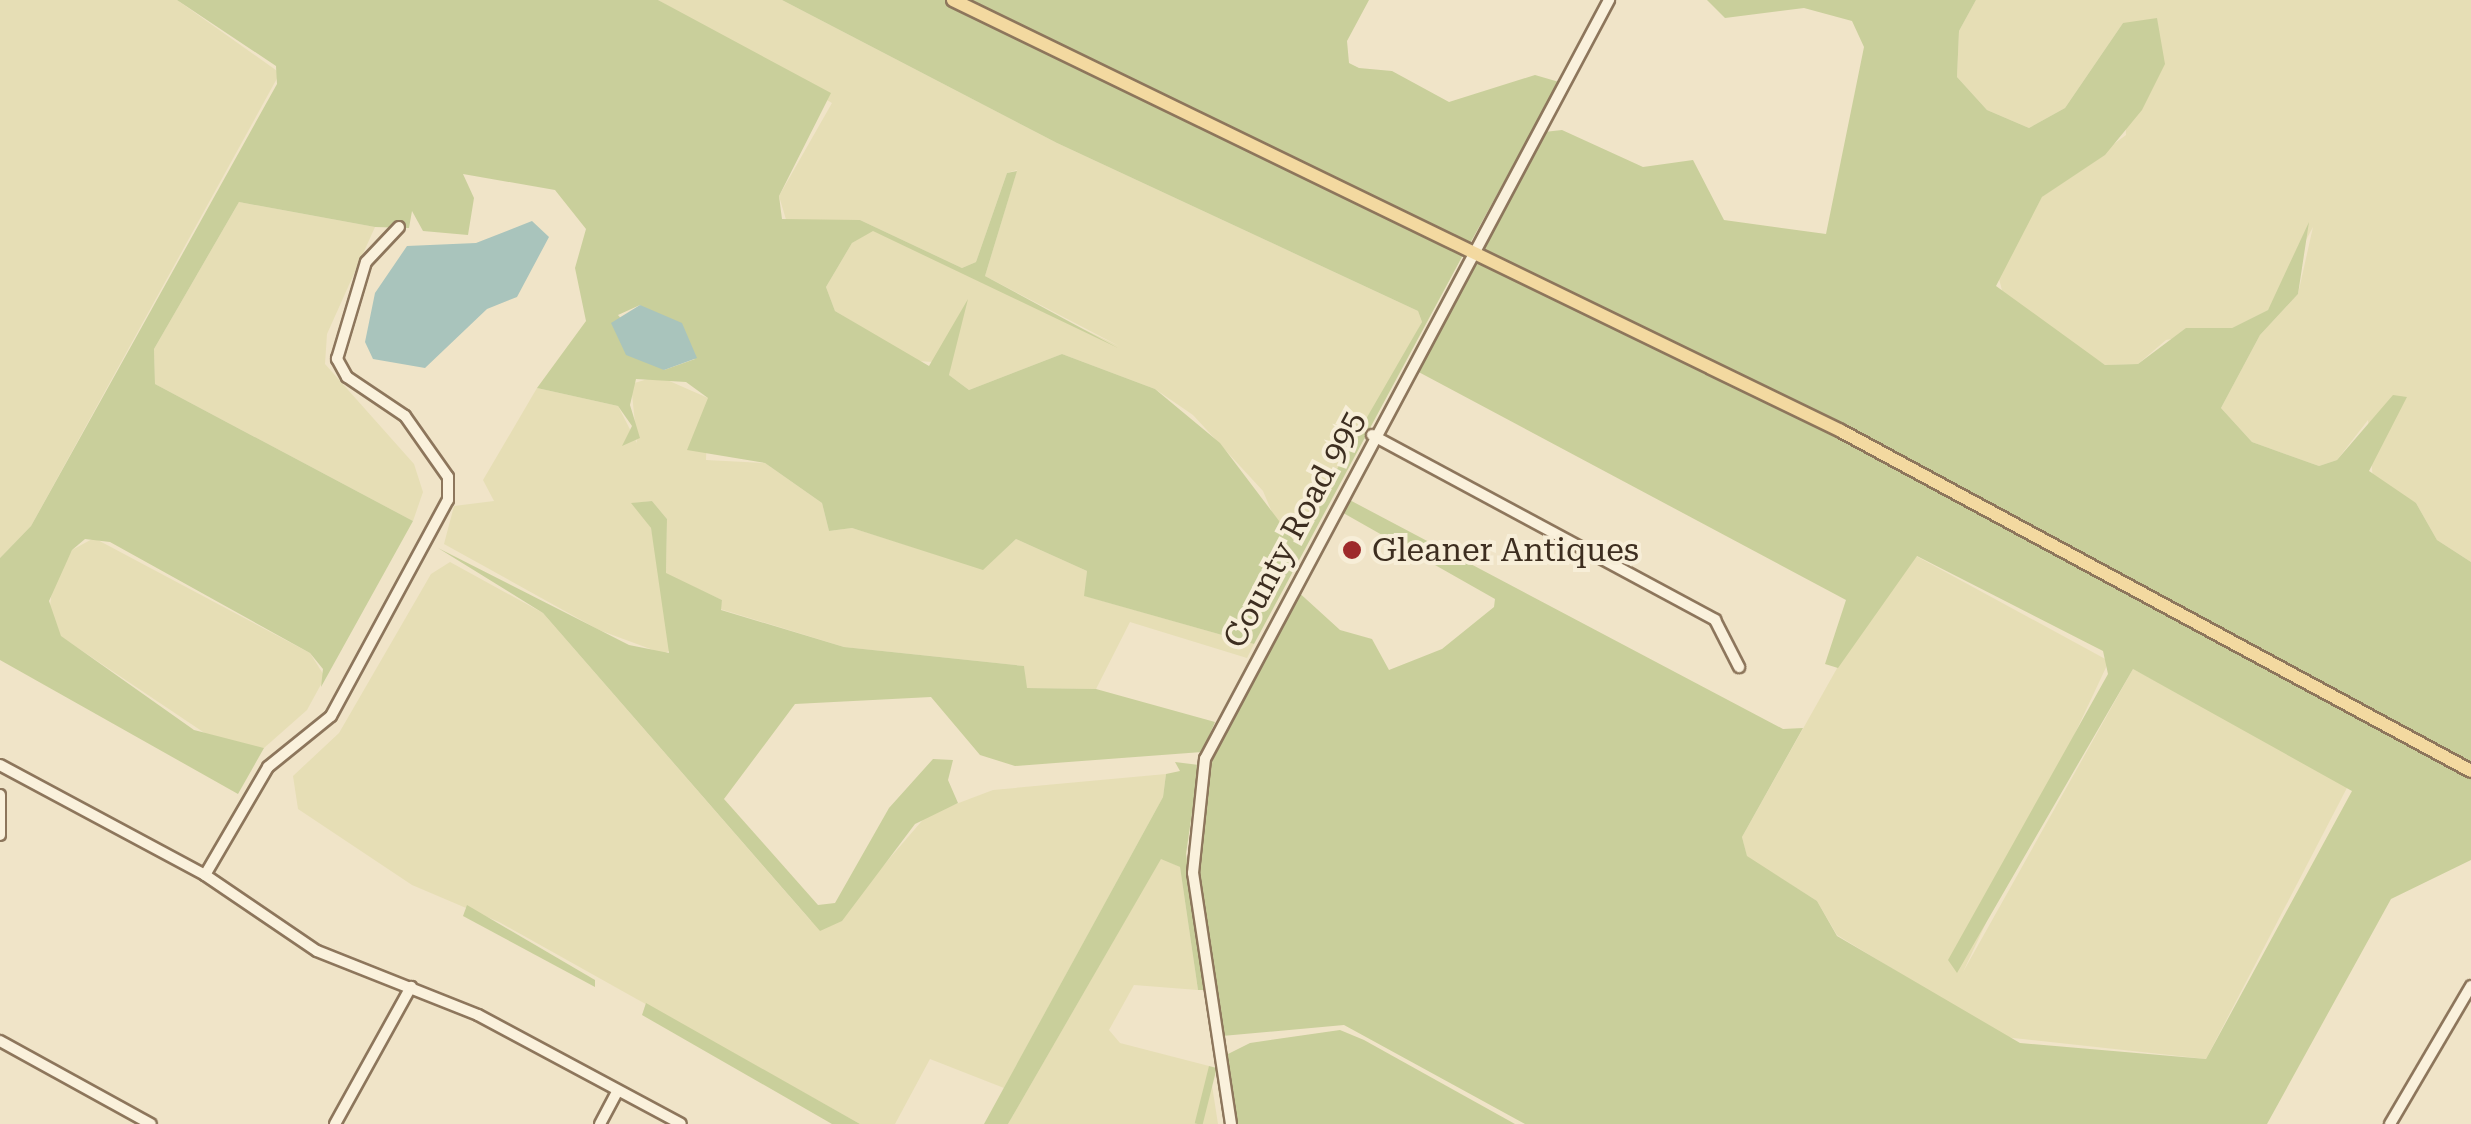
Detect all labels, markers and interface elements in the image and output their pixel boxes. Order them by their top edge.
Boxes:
street label: County Road 995 [1215,404,1373,654]
place label: Gleaner Antiques [1372,531,1639,569]
marker: Gleaner Antiques [1341,539,1363,561]

